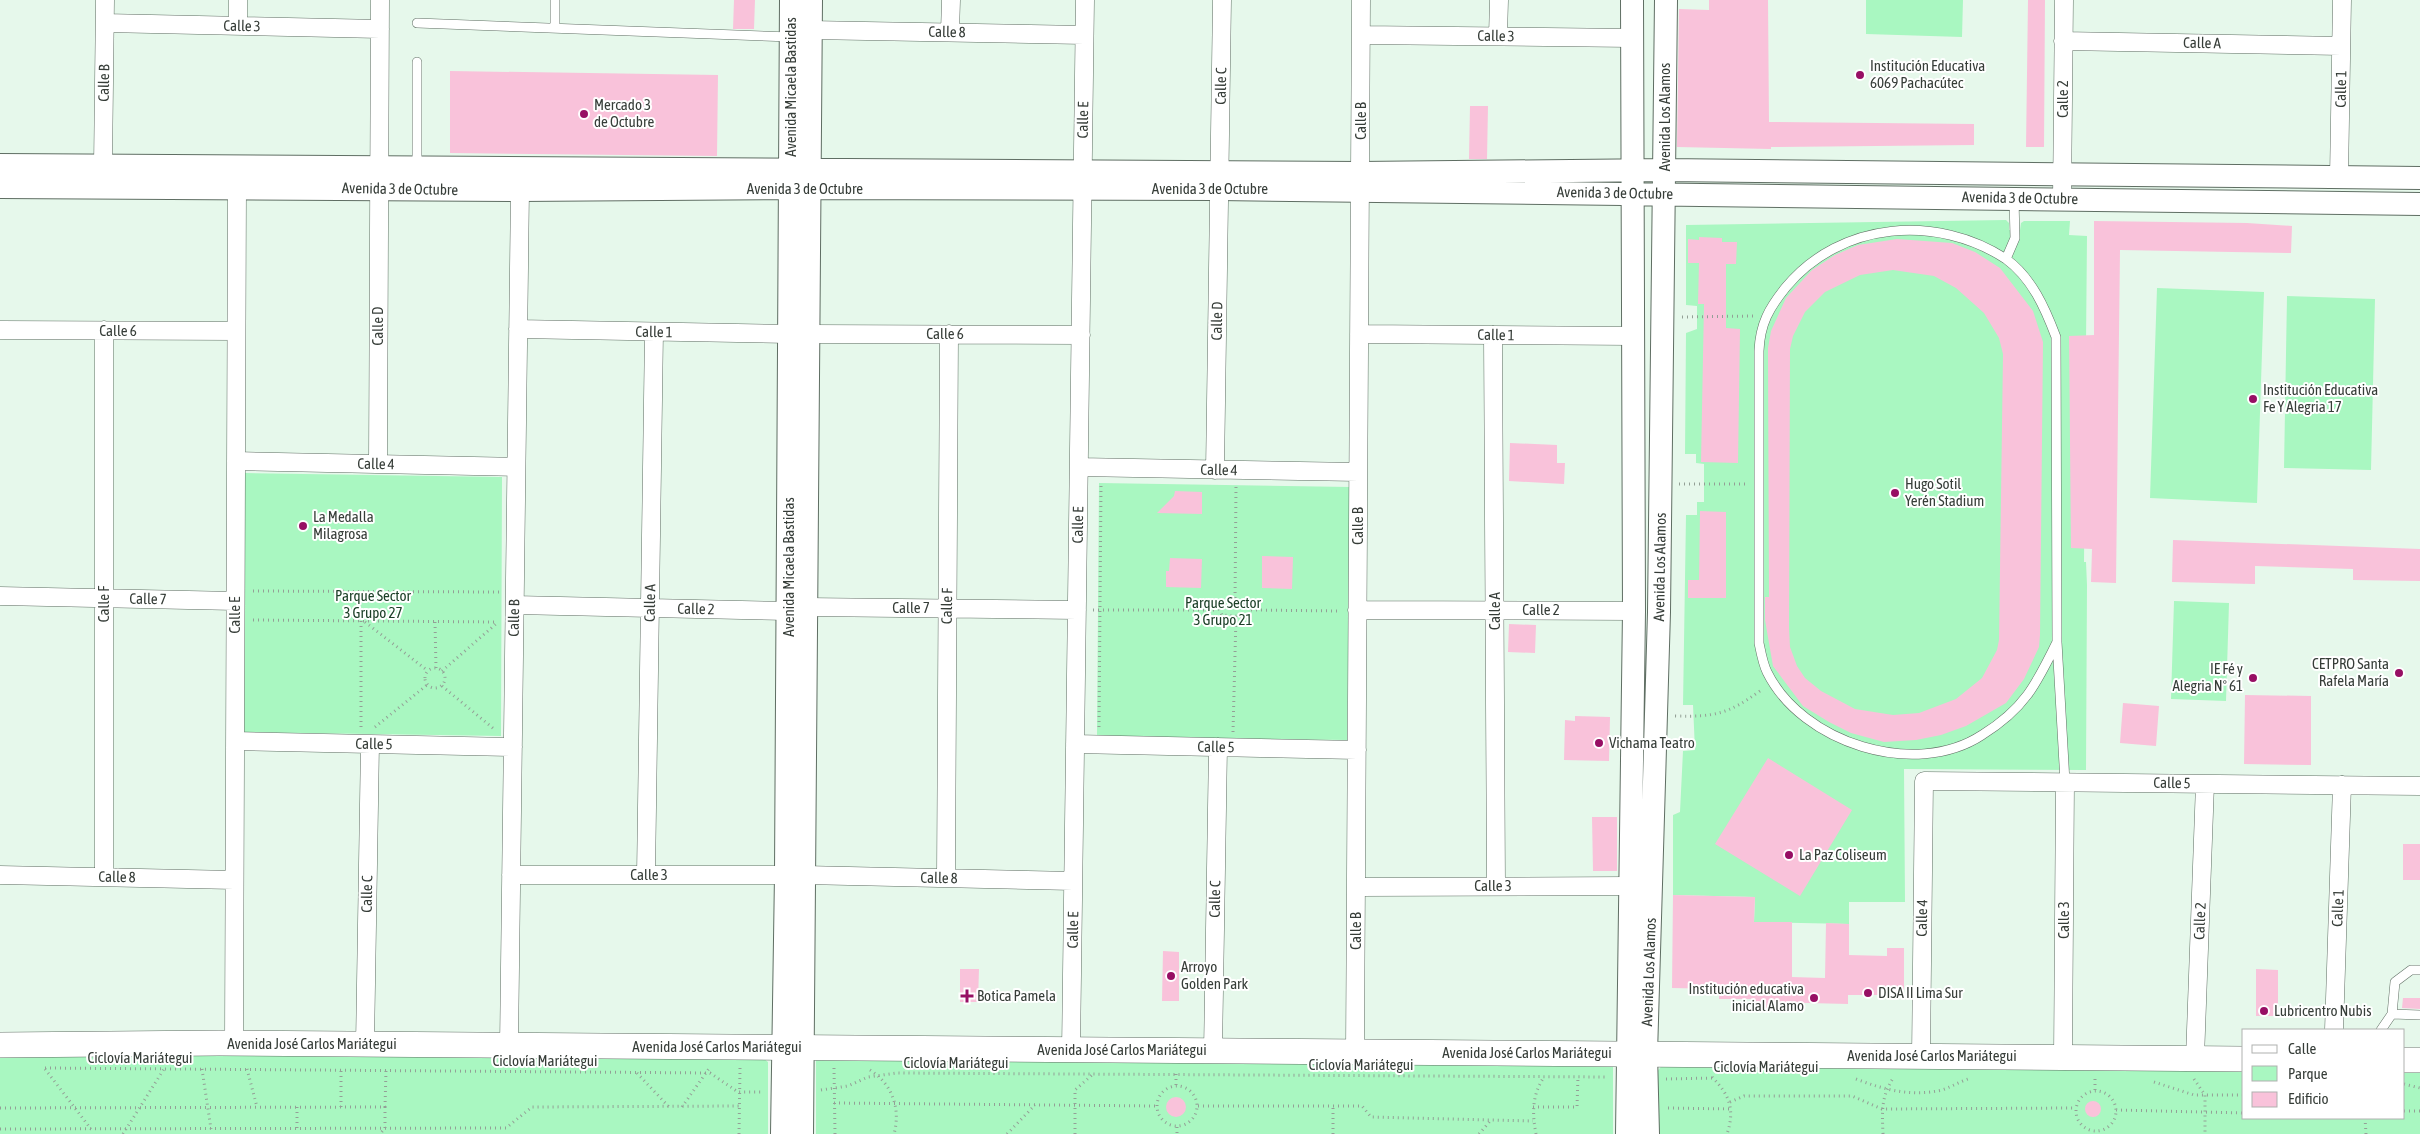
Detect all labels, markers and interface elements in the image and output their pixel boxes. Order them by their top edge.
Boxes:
street label: Calle 3 [223,17,261,34]
street label: Avenida Micaela Bastidas [782,17,799,157]
street label: Calle 8 [928,23,966,40]
street label: Calle 3 [1477,27,1515,44]
street label: Calle A [2183,34,2222,51]
place label: Institución Educativa 6069 Pachacútec [1870,57,1985,91]
street label: Avenida Los Alamos [1656,63,1673,171]
street label: Calle B [95,64,112,102]
street label: Calle C [1212,67,1229,105]
marker: Institución Educativa 6069 Pachacútec [1854,69,1866,81]
street label: Calle 1 [2332,70,2349,108]
street label: Calle 2 [2054,80,2071,118]
place label: Mercado 3 de Octubre [594,96,654,130]
street label: Calle E [1074,101,1091,139]
street label: Calle B [1352,102,1369,140]
marker: Mercado 3 de Octubre [578,108,590,120]
street label: Avenida 3 de Octubre [342,179,459,198]
street label: Avenida 3 de Octubre [747,180,863,197]
street label: Avenida 3 de Octubre [1152,180,1268,197]
street label: Avenida 3 de Octubre [1557,183,1674,202]
street label: Avenida 3 de Octubre [1962,188,2079,207]
street label: Calle D [1208,301,1225,341]
street label: Calle D [369,307,386,345]
street label: Calle 6 [99,322,137,339]
street label: Calle 1 [635,323,673,340]
street label: Calle 6 [926,325,964,342]
street label: Calle 1 [1477,326,1515,343]
place label: Institución Educativa Fe Y Alegria 17 [2263,381,2378,415]
marker: Institución Educativa Fe Y Alegria 17 [2247,393,2259,405]
street label: Calle 4 [357,455,395,472]
street label: Calle 4 [1200,461,1238,478]
place label: Hugo Sotil Yerén Stadium [1905,475,1984,509]
marker: Hugo Sotil Yerén Stadium [1889,487,1901,499]
street label: Avenida Micaela Bastidas [780,497,797,637]
street label: Calle E [1069,506,1086,544]
street label: Calle B [1349,507,1366,545]
place label: La Medalla Milagrosa [313,508,374,542]
street label: Avenida Los Alamos [1650,512,1669,621]
marker: La Medalla Milagrosa [297,520,309,532]
street label: Calle A [641,583,658,622]
street label: Calle F [95,586,112,622]
park label: Parque Sector 3 Grupo 27 [335,587,412,621]
street label: Calle F [938,588,955,624]
street label: Calle 7 [129,590,167,607]
street label: Calle A [1486,591,1503,630]
park label: Parque Sector 3 Grupo 21 [1185,594,1262,628]
street label: Calle E [226,596,243,633]
street label: Calle B [505,599,522,637]
street label: Calle 7 [892,599,930,616]
street label: Calle 2 [677,600,715,617]
street label: Calle 2 [1522,601,1560,618]
place label: CETPRO Santa Rafela María [2312,655,2389,689]
place label: IE Fé y Alegria N° 61 [2173,660,2243,694]
marker: CETPRO Santa Rafela María [2393,667,2405,679]
marker: IE Fé y Alegria N° 61 [2247,672,2259,684]
place label: Vichama Teatro [1609,734,1695,751]
street label: Calle 5 [355,735,393,752]
marker: Vichama Teatro [1593,737,1605,749]
street label: Calle 5 [1197,738,1235,755]
street label: Calle 5 [2153,774,2191,791]
place label: La Paz Coliseum [1799,846,1887,863]
marker: La Paz Coliseum [1783,849,1795,861]
street label: Calle 3 [630,866,668,883]
street label: Calle 8 [98,868,136,885]
street label: Calle 8 [920,869,958,886]
street label: Calle C [358,875,375,913]
street label: Calle 3 [1474,877,1512,894]
street label: Calle C [1206,880,1223,918]
street label: Calle 1 [2328,889,2347,927]
street label: Calle 4 [1913,899,1930,937]
street label: Calle 3 [2055,901,2072,939]
street label: Calle 2 [2190,902,2209,940]
street label: Calle E [1064,911,1081,949]
street label: Calle B [1347,912,1364,950]
street label: Avenida Los Alamos [1638,917,1659,1027]
place label: Arroyo Golden Park [1181,958,1249,992]
marker: Arroyo Golden Park [1165,970,1177,982]
place label: Institución educativa inicial Alamo [1688,980,1804,1014]
place label: DISA II Lima Sur [1878,984,1963,1001]
place label: Botica Pamela [977,987,1056,1004]
marker: DISA II Lima Sur [1862,987,1874,999]
marker: Botica Pamela [961,990,973,1002]
marker: Institución educativa inicial Alamo [1808,992,1820,1004]
place label: Lubricentro Nubis [2274,1002,2371,1019]
marker: Lubricentro Nubis [2258,1005,2270,1017]
legend [2242,1029,2405,1119]
street label: Avenida José Carlos Mariátegui [227,1035,397,1052]
street label: Avenida José Carlos Mariátegui [632,1038,802,1055]
text: Calle [2288,1040,2317,1057]
street label: Avenida José Carlos Mariátegui [1037,1041,1207,1058]
street label: Avenida José Carlos Mariátegui [1442,1044,1612,1061]
street label: Avenida José Carlos Mariátegui [1847,1047,2017,1064]
street label: Ciclovía Mariátegui [87,1049,193,1066]
street label: Ciclovía Mariátegui [492,1052,598,1069]
street label: Ciclovía Mariátegui [903,1054,1009,1071]
street label: Ciclovía Mariátegui [1308,1056,1414,1073]
street label: Ciclovía Mariátegui [1713,1058,1819,1075]
text: Parque [2288,1065,2328,1082]
text: Edificio [2288,1090,2329,1107]

